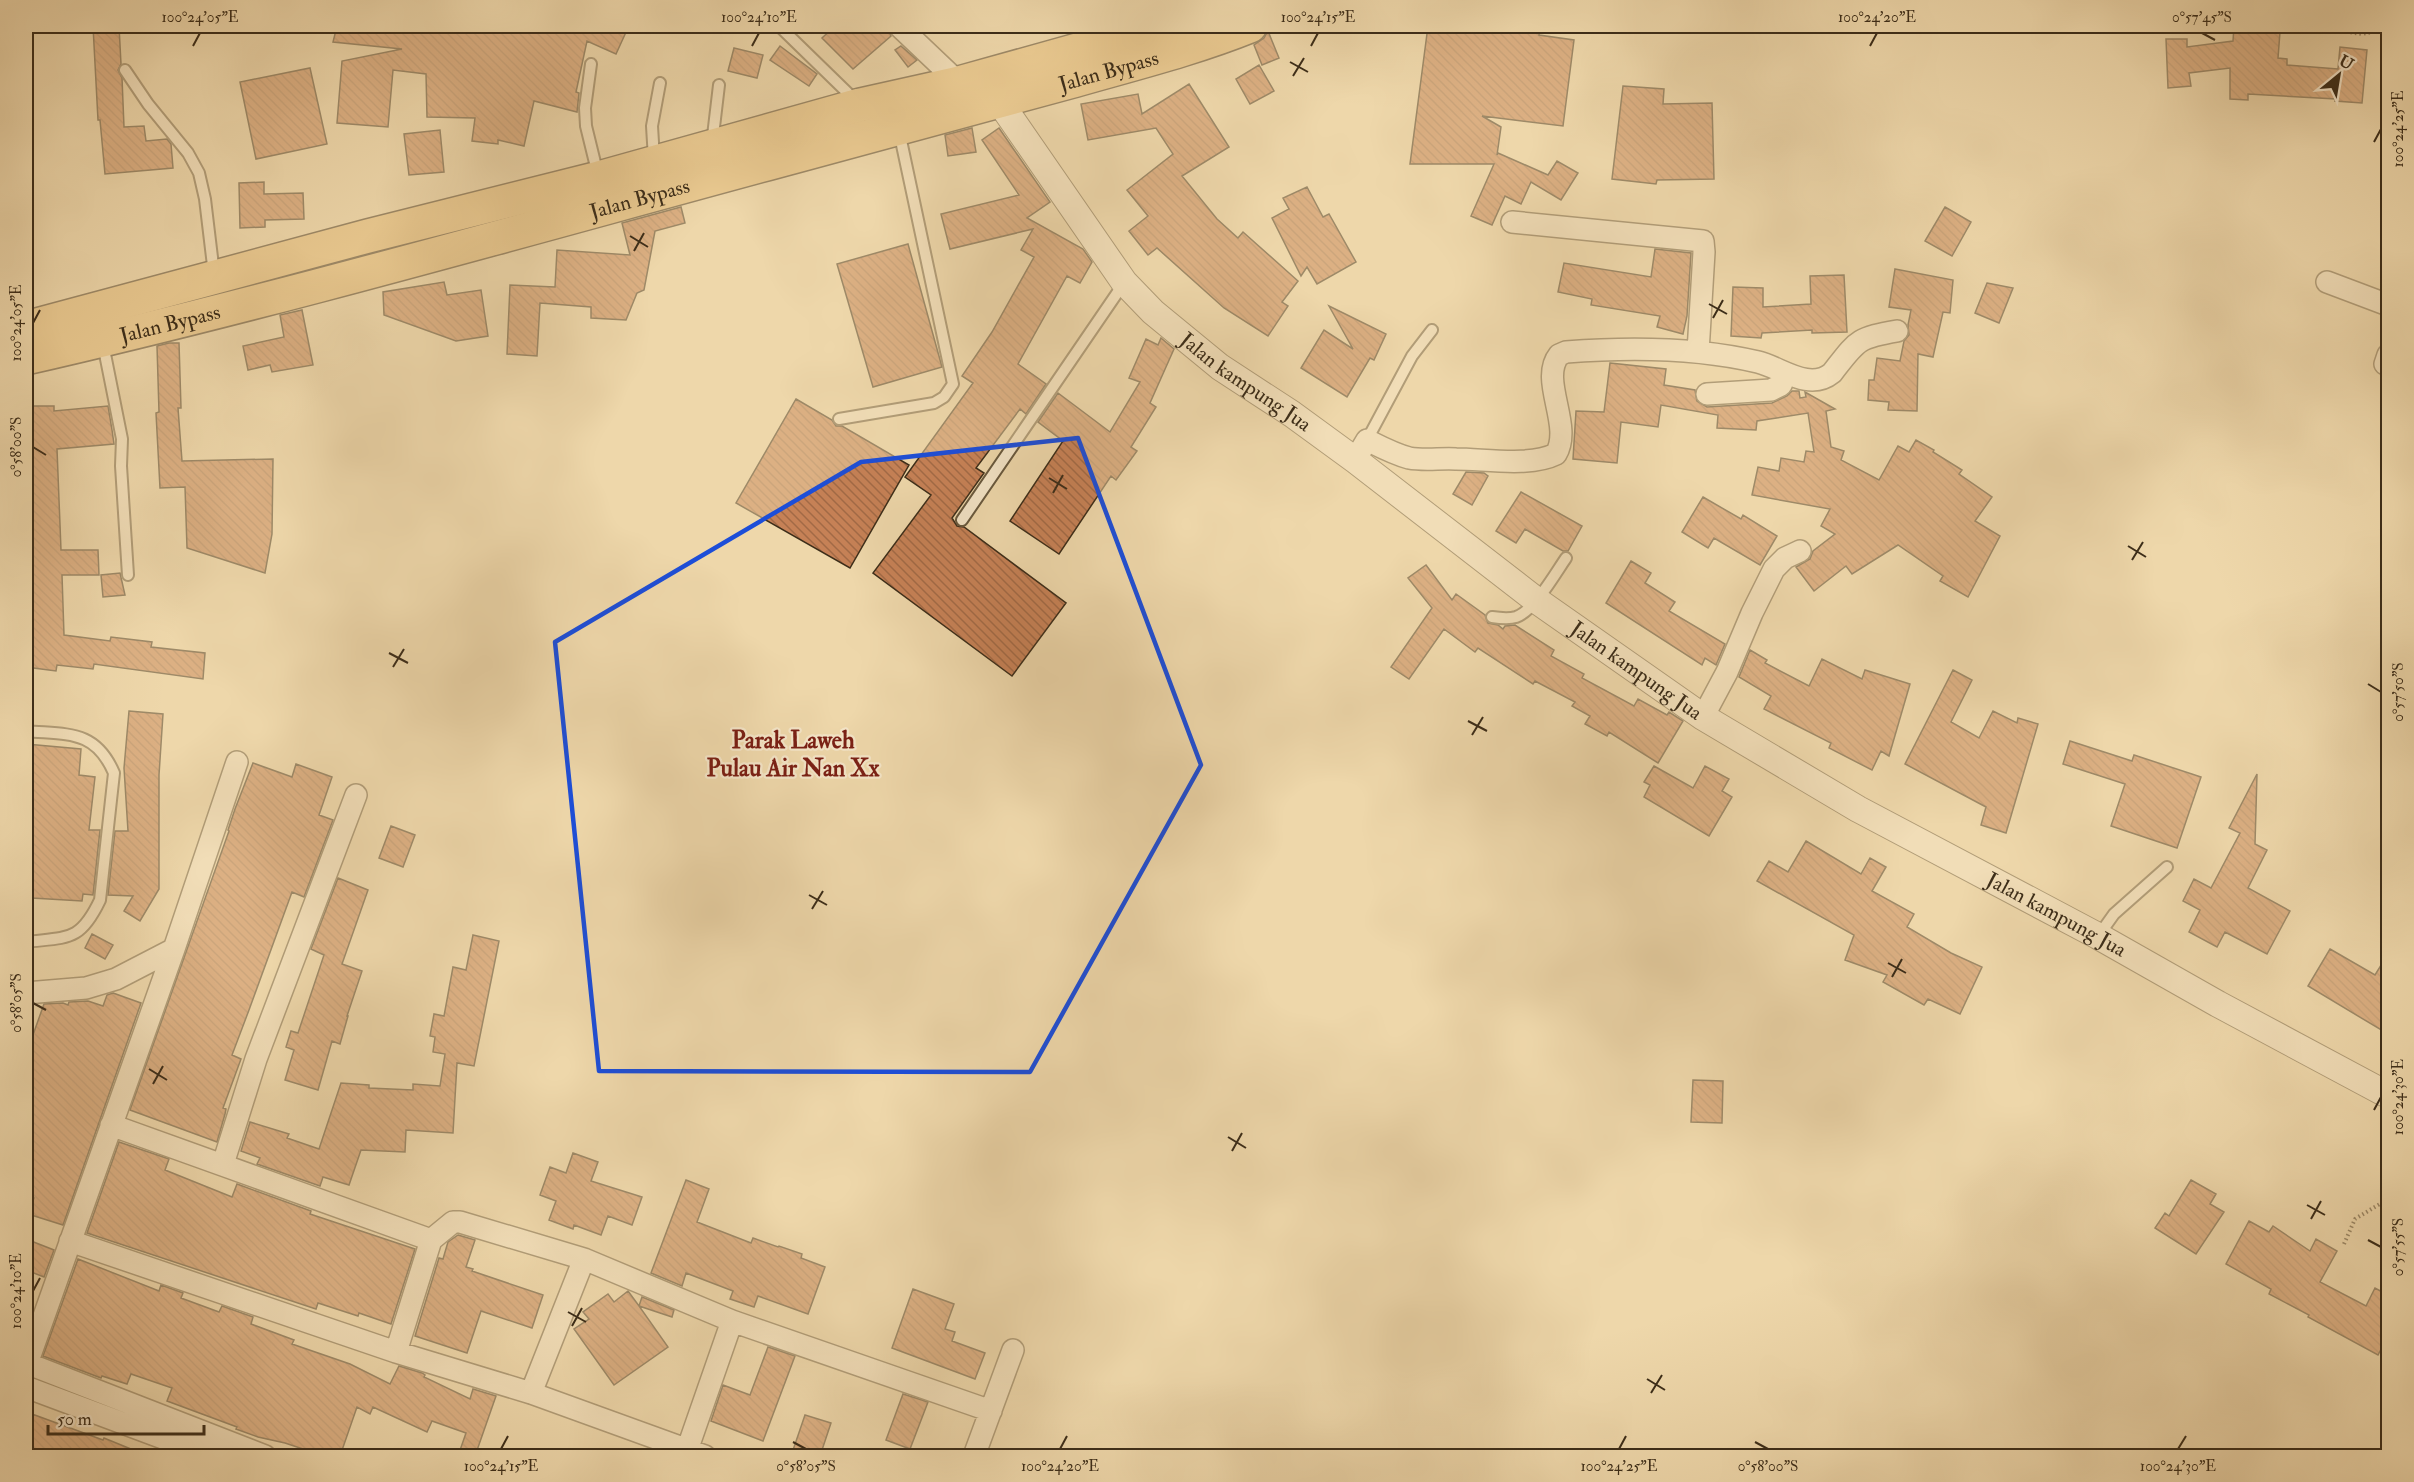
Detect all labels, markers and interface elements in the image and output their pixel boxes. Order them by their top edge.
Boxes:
text: 100°24'05"E [161,8,239,27]
text: 100°24'10"E [721,8,797,27]
text: 100°24'15"E [1281,8,1356,27]
text: 100°24'20"E [1838,8,1916,27]
text: 0°57'45"S [2172,8,2232,27]
street label: Jalan Bypass [1055,44,1162,98]
north arrow [2309,45,2369,105]
text: U [2335,51,2357,75]
text: 100°24'25"E [2389,90,2408,167]
street label: Jalan Bypass [586,172,693,225]
text: 100°24'05"E [7,284,26,362]
street label: Jalan Bypass [116,298,223,349]
street label: Jalan kampung Jua [1174,325,1317,438]
text: 0°58'00"S [7,417,26,477]
street label: Jalan kampung Jua [1564,614,1708,726]
text: 0°57'50"S [2389,662,2408,722]
district label: Parak Laweh Pulau Air Nan Xx [706,725,880,784]
street label: Jalan kampung Jua [1981,865,2132,963]
text: 0°58'05"S [7,973,26,1033]
text: 100°24'30"E [2389,1059,2408,1135]
text: 0°57'55"S [2389,1218,2408,1276]
text: 100°24'10"E [7,1253,26,1329]
scale bar [48,1398,204,1436]
text: 50 m [57,1408,92,1431]
text: 100°24'15"E [464,1457,539,1476]
text: 0°58'05"S [776,1457,836,1476]
text: 100°24'20"E [1021,1457,1099,1476]
text: 100°24'25"E [1581,1457,1658,1476]
text: 0°58'00"S [1738,1457,1798,1476]
text: 100°24'30"E [2140,1457,2216,1476]

